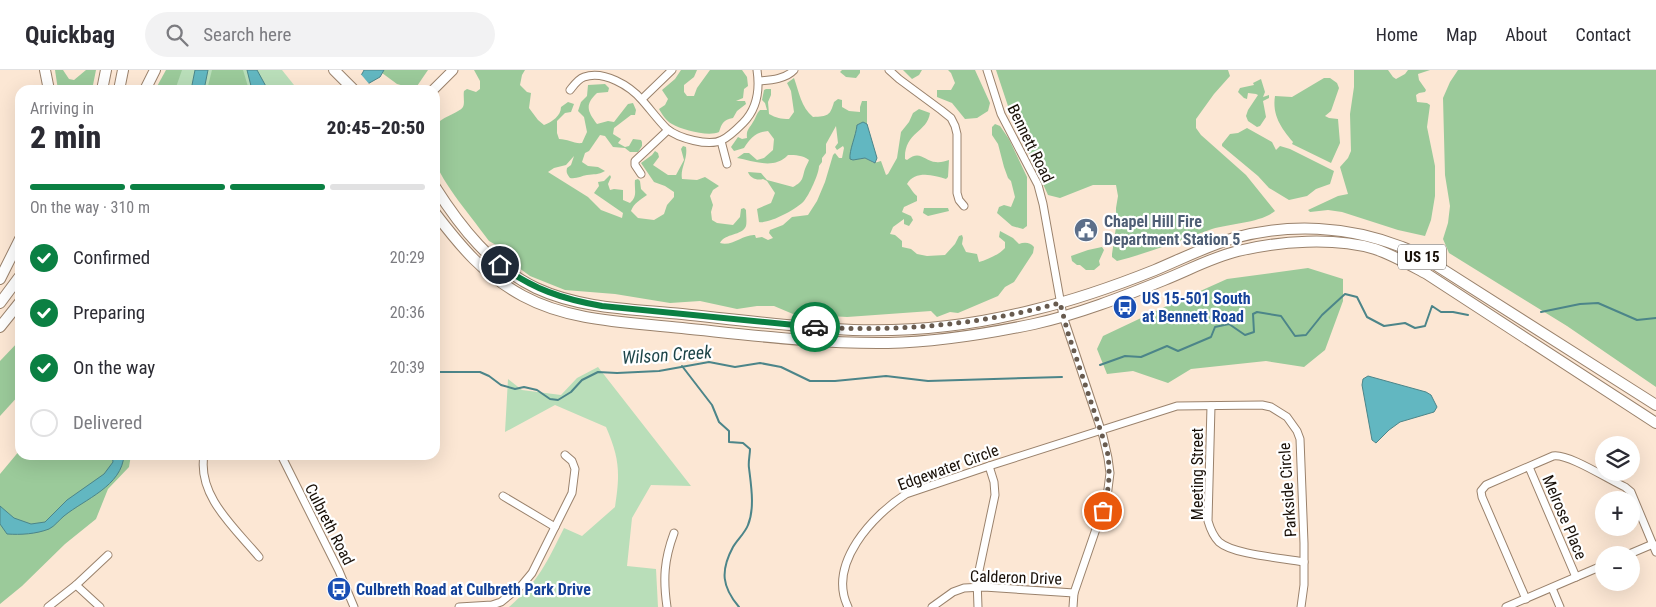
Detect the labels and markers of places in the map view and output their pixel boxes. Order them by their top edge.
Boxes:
place label: Chapel Hill Fire Department Station 5 [1104,212,1240,249]
public building icon: Chapel Hill Fire Department Station 5 [1073,217,1099,243]
pin [479,244,521,286]
place label: US 15-501 South at Bennett Road [1142,289,1251,326]
bus stop icon: US 15-501 South at Bennett Road [1112,294,1138,320]
pin [1082,490,1124,532]
bus stop icon: Culbreth Road at Culbreth Park Drive [326,576,352,602]
place label: Culbreth Road at Culbreth Park Drive [356,580,591,599]

